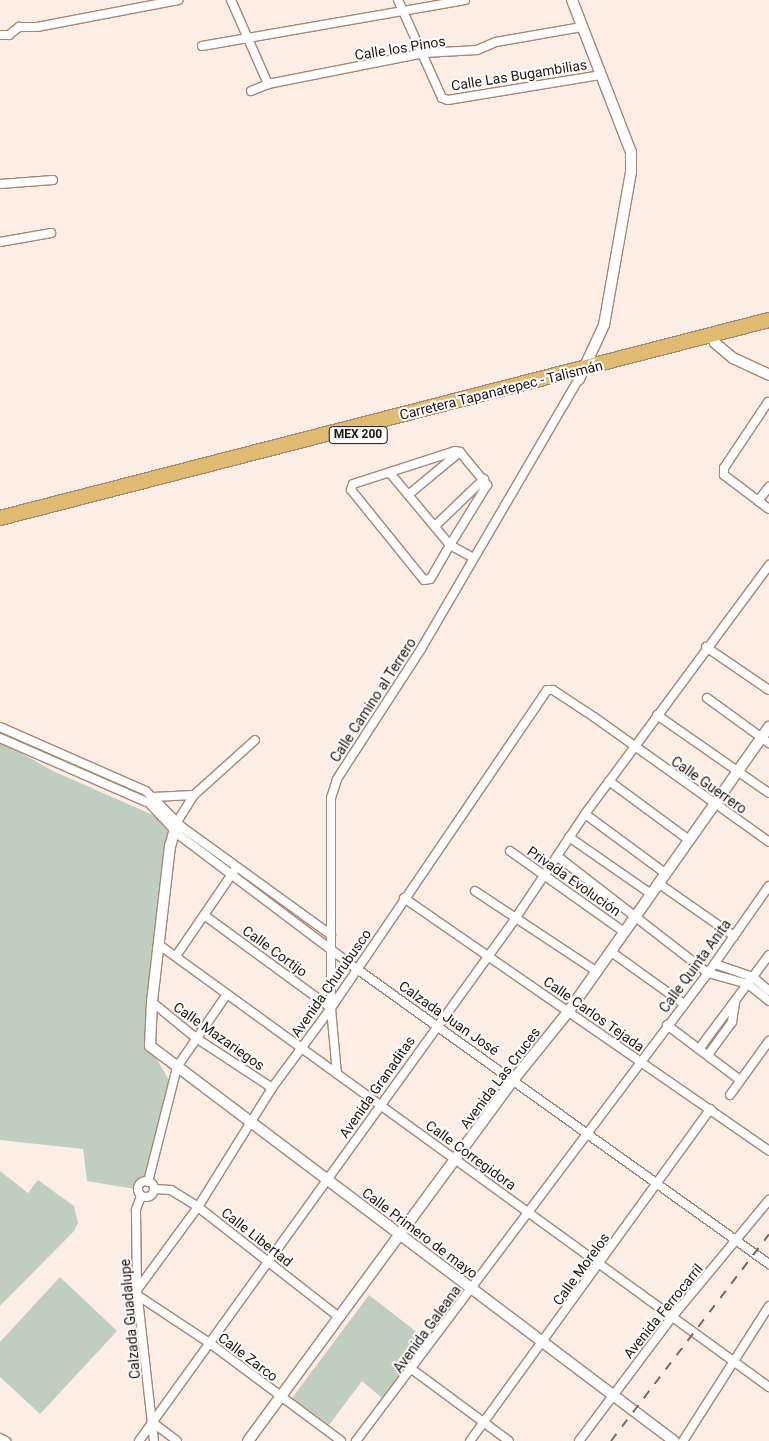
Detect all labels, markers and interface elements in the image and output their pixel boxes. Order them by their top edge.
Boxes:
street label: Calle los Pinos [353,33,447,63]
street label: Calle Las Bugambilias [450,56,588,94]
street label: Carretera Tapanatepec - Talismán [397,357,605,423]
road number: MEX 200 [328,426,388,444]
street label: Calle Camino al Terrero [326,635,420,765]
street label: Calle Guerrero [668,753,750,817]
street label: Privada Evolución [524,842,624,920]
street label: Calle Quinta Anita [656,916,734,1016]
street label: Calle Cortijo [239,922,311,980]
street label: Avenida Churubusco [287,926,375,1040]
street label: Calle Carlos Tejada [540,973,648,1055]
street label: Calzada Juan José [396,977,502,1059]
street label: Calle Mazariegos [170,998,268,1074]
street label: Avenida Las Cruces [456,1024,544,1132]
street label: Avenida Granaditas [335,1033,419,1141]
street label: Calle Corregidora [423,1117,519,1193]
street label: Calle Primero de mayo [359,1184,481,1282]
street label: Calle Libertad [218,1204,296,1270]
street label: Calle Morelos [549,1230,613,1308]
street label: Calzada Guadalupe [116,1258,144,1380]
street label: Avenida Ferrocarril [620,1260,706,1362]
street label: Avenida Galeana [390,1282,464,1376]
street label: Calle Zarco [215,1329,281,1385]

